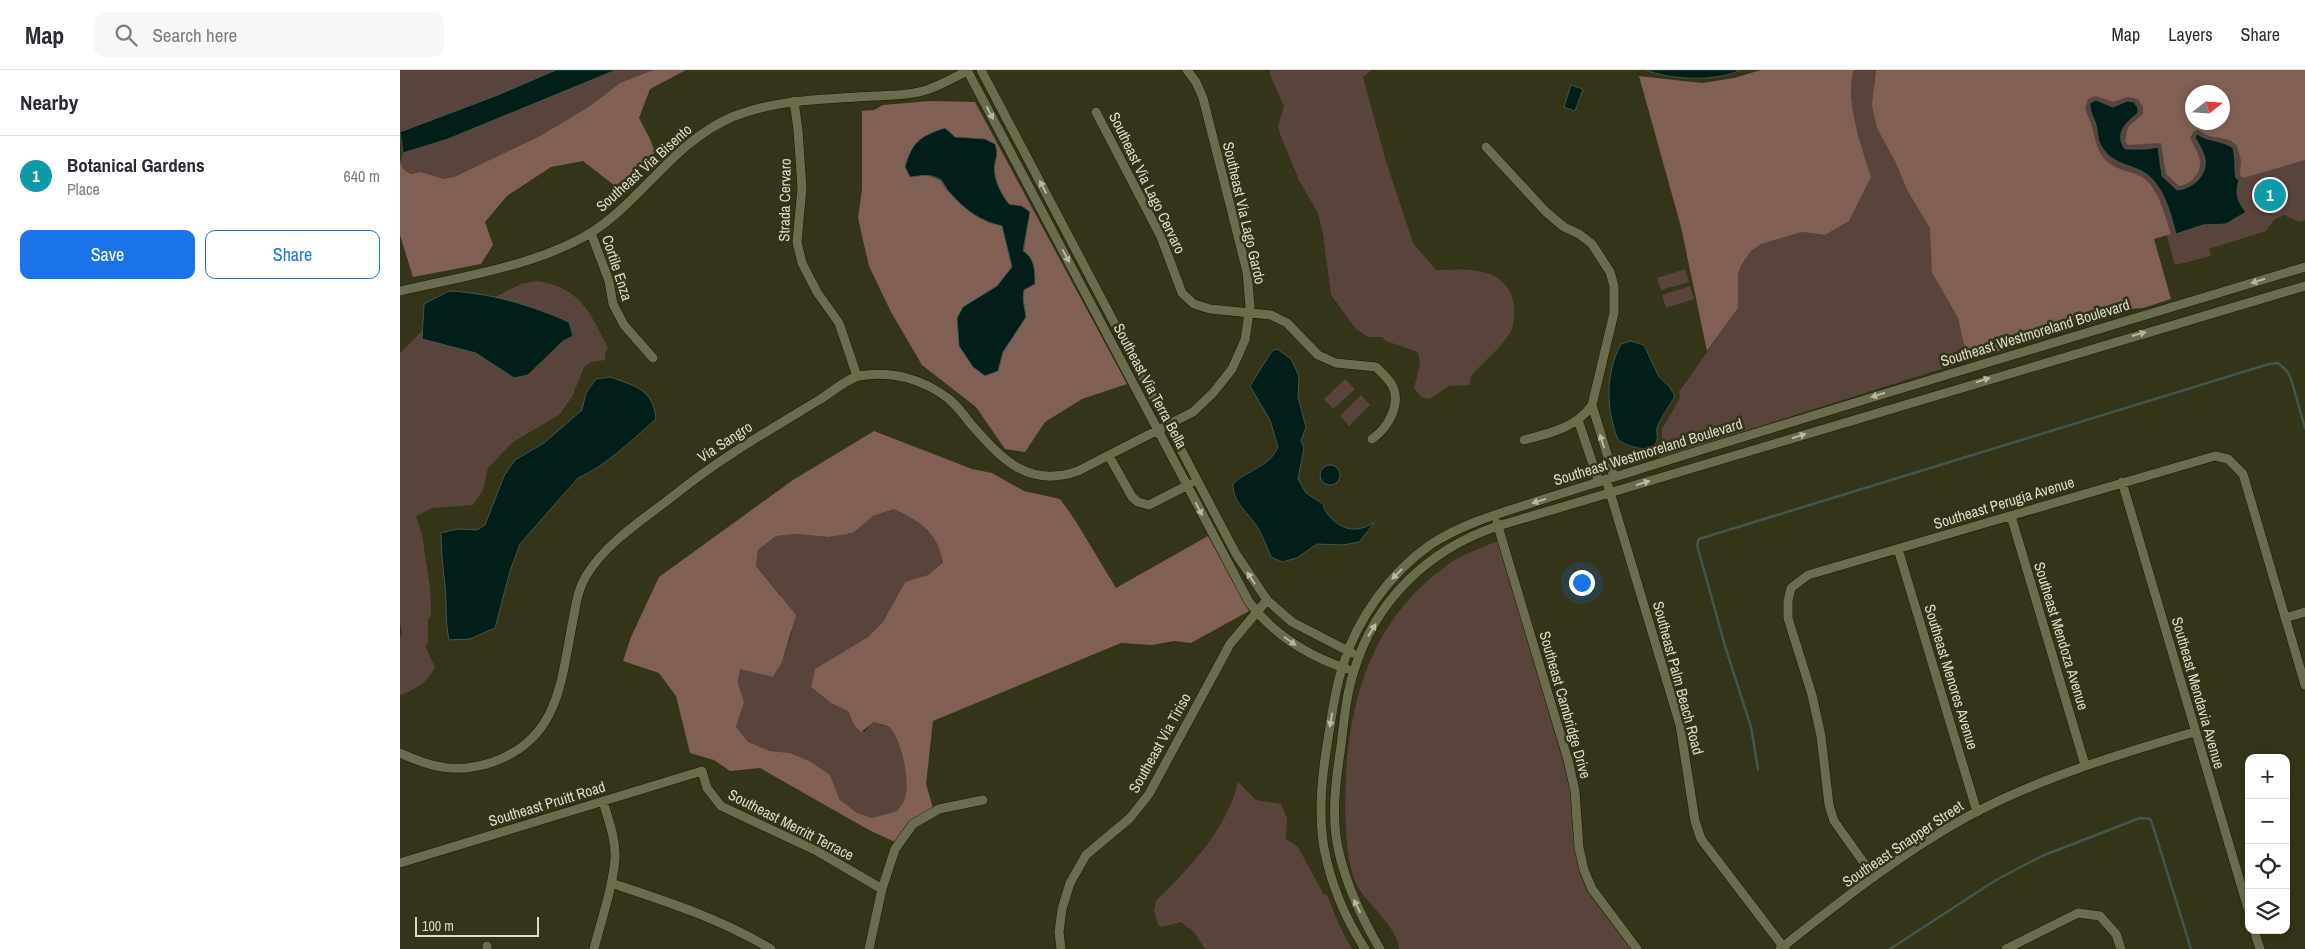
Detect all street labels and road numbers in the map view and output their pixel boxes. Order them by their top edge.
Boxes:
street label: Southeast Via Lago Cervaro [1104,109,1191,257]
street label: Southeast Via Bisento [591,119,696,216]
street label: Southeast Via Lago Gardo [1218,140,1271,286]
street label: Strada Cervaro [773,158,796,242]
street label: Cortile Enza [597,232,638,303]
street label: Southeast Westmoreland Boulevard [1938,294,2132,371]
street label: Southeast Via Terra Bella [1109,319,1192,452]
street label: Southeast Westmoreland Boulevard [1551,413,1745,490]
street label: Via Sangro [693,416,756,467]
street label: Southeast Perugia Avenue [1931,471,2077,534]
street label: Southeast Mendoza Avenue [2029,559,2094,713]
street label: Southeast Palm Beach Road [1648,599,1709,757]
street label: Southeast Menores Avenue [1919,602,1984,752]
street label: Southeast Mendavia Avenue [2167,614,2230,771]
street label: Southeast Cambridge Drive [1534,629,1597,781]
street label: Southeast Via Tiriso [1123,689,1196,797]
street label: Southeast Pruitt Road [486,776,608,831]
street label: Southeast Merritt Terrace [725,784,858,865]
street label: Southeast Snapper Street [1838,795,1968,892]

